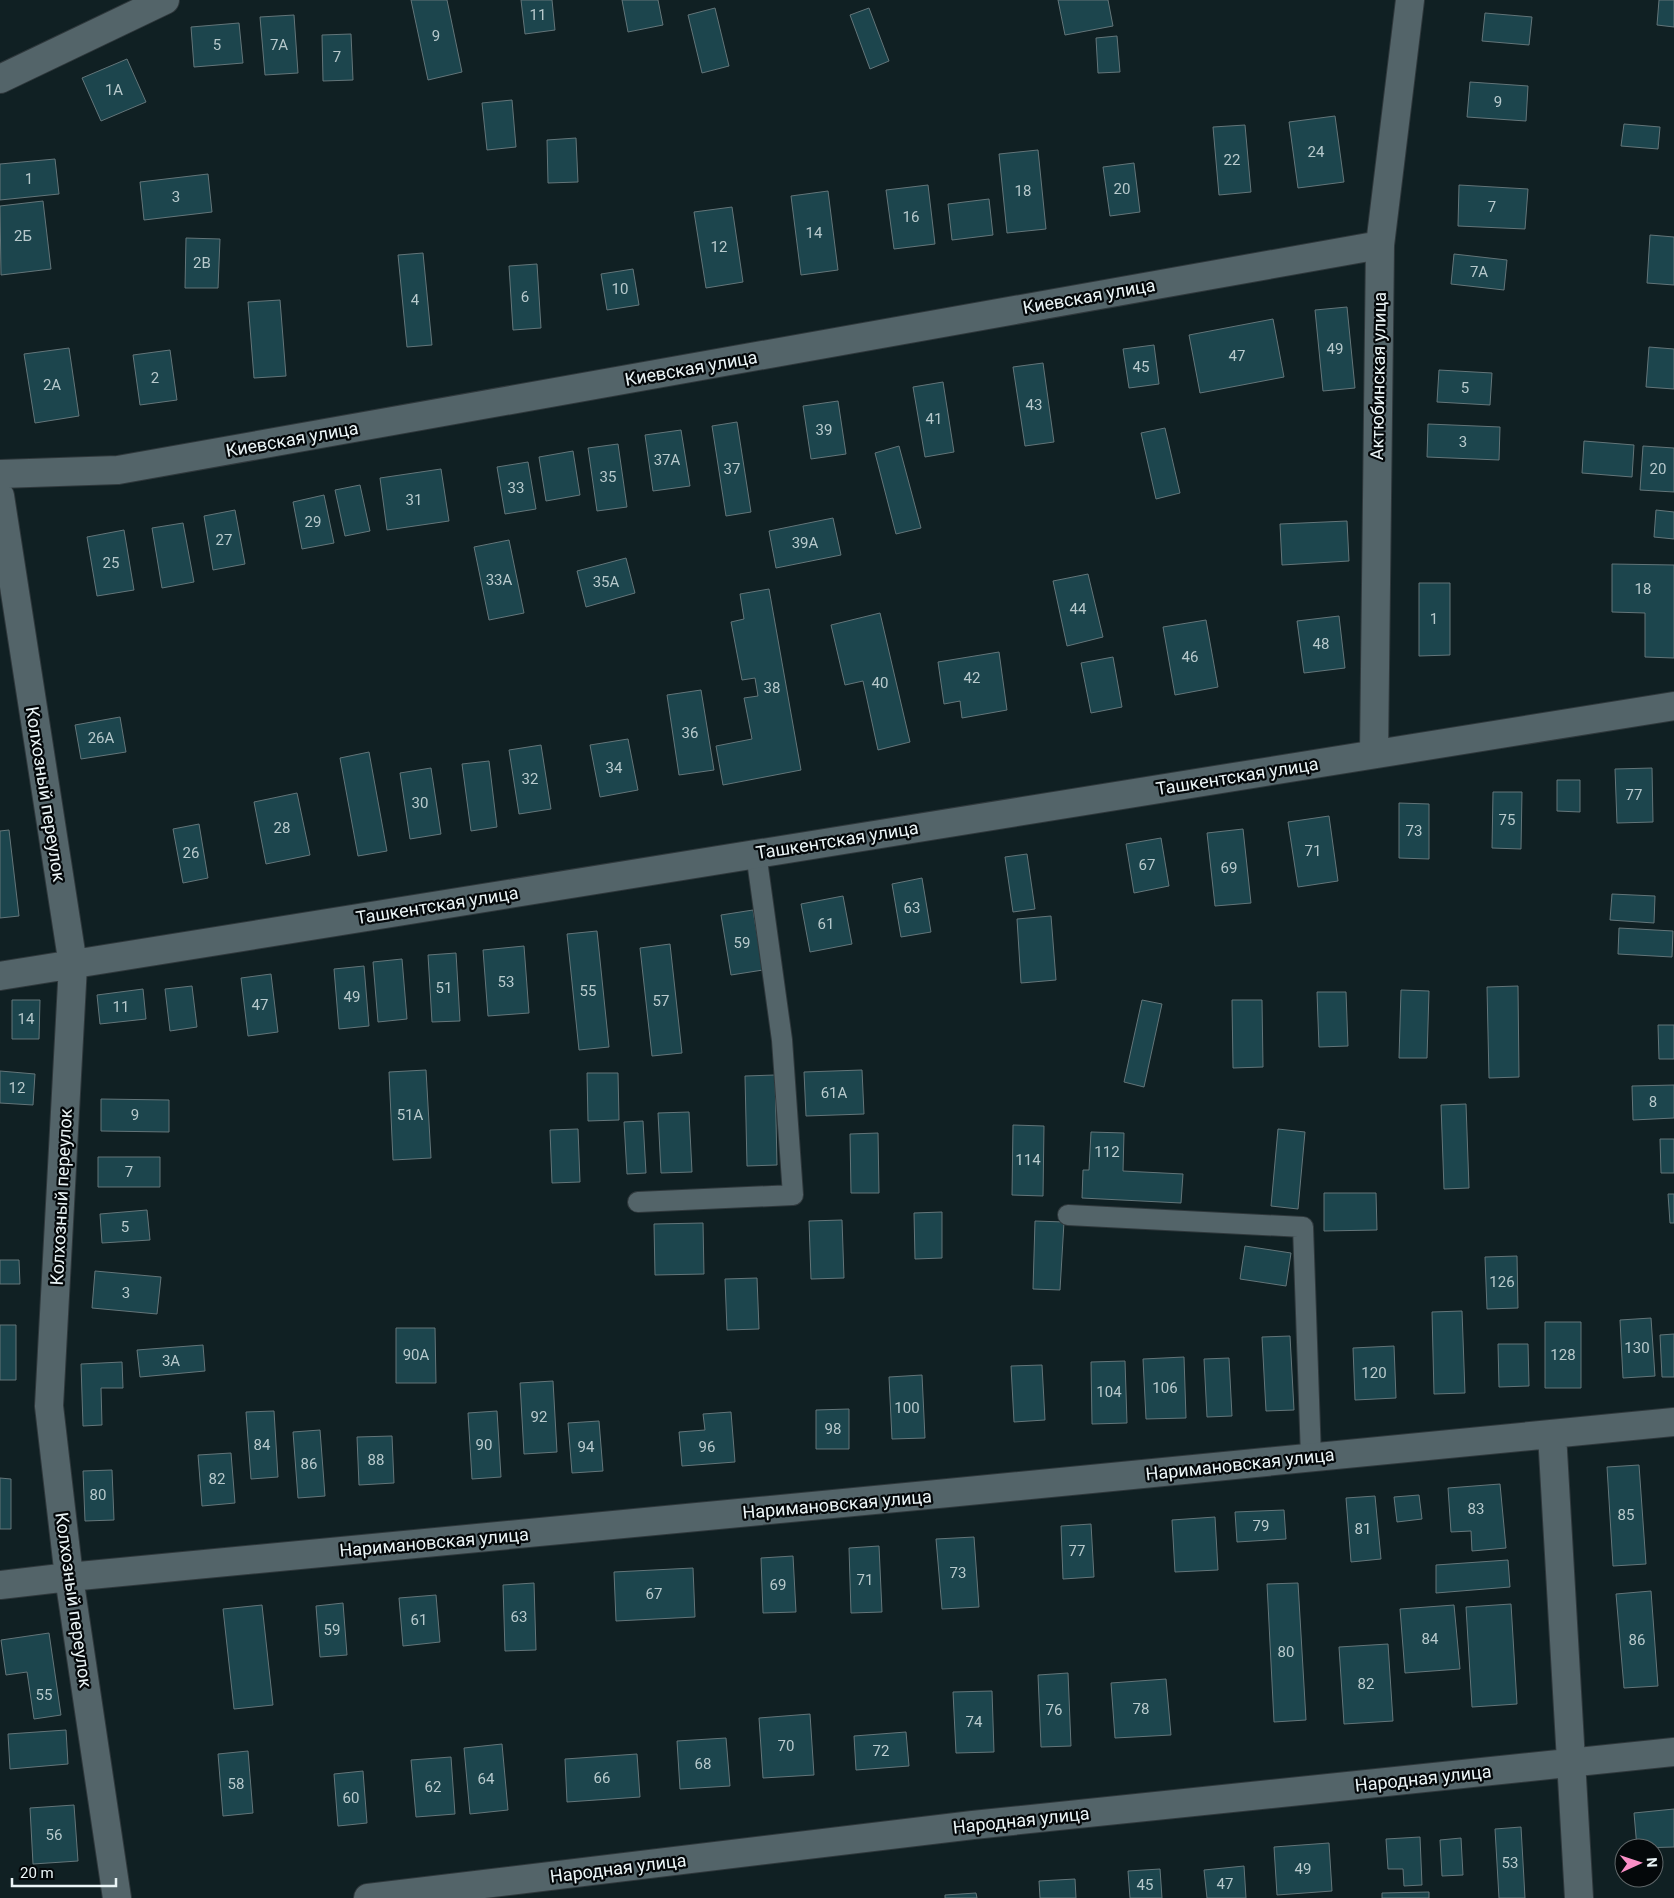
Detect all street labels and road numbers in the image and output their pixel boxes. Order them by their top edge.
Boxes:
street label: Киевская улица [1021,274,1157,318]
street label: Актюбинская улица [1366,292,1390,460]
street label: Киевская улица [623,346,759,390]
street label: Киевская улица [224,417,360,461]
street label: Колхозный переулок [22,705,70,883]
street label: Ташкентская улица [1154,753,1320,799]
street label: Ташкентская улица [754,817,920,863]
street label: Ташкентская улица [354,882,520,928]
street label: Колхозный переулок [46,1108,76,1286]
street label: Наримановская улица [1144,1444,1336,1484]
street label: Наримановская улица [741,1485,933,1523]
street label: Колхозный переулок [51,1511,97,1689]
street label: Наримановская улица [338,1523,530,1561]
street label: Народная улица [1354,1760,1492,1796]
street label: Народная улица [952,1802,1090,1838]
street label: Народная улица [549,1849,687,1887]

